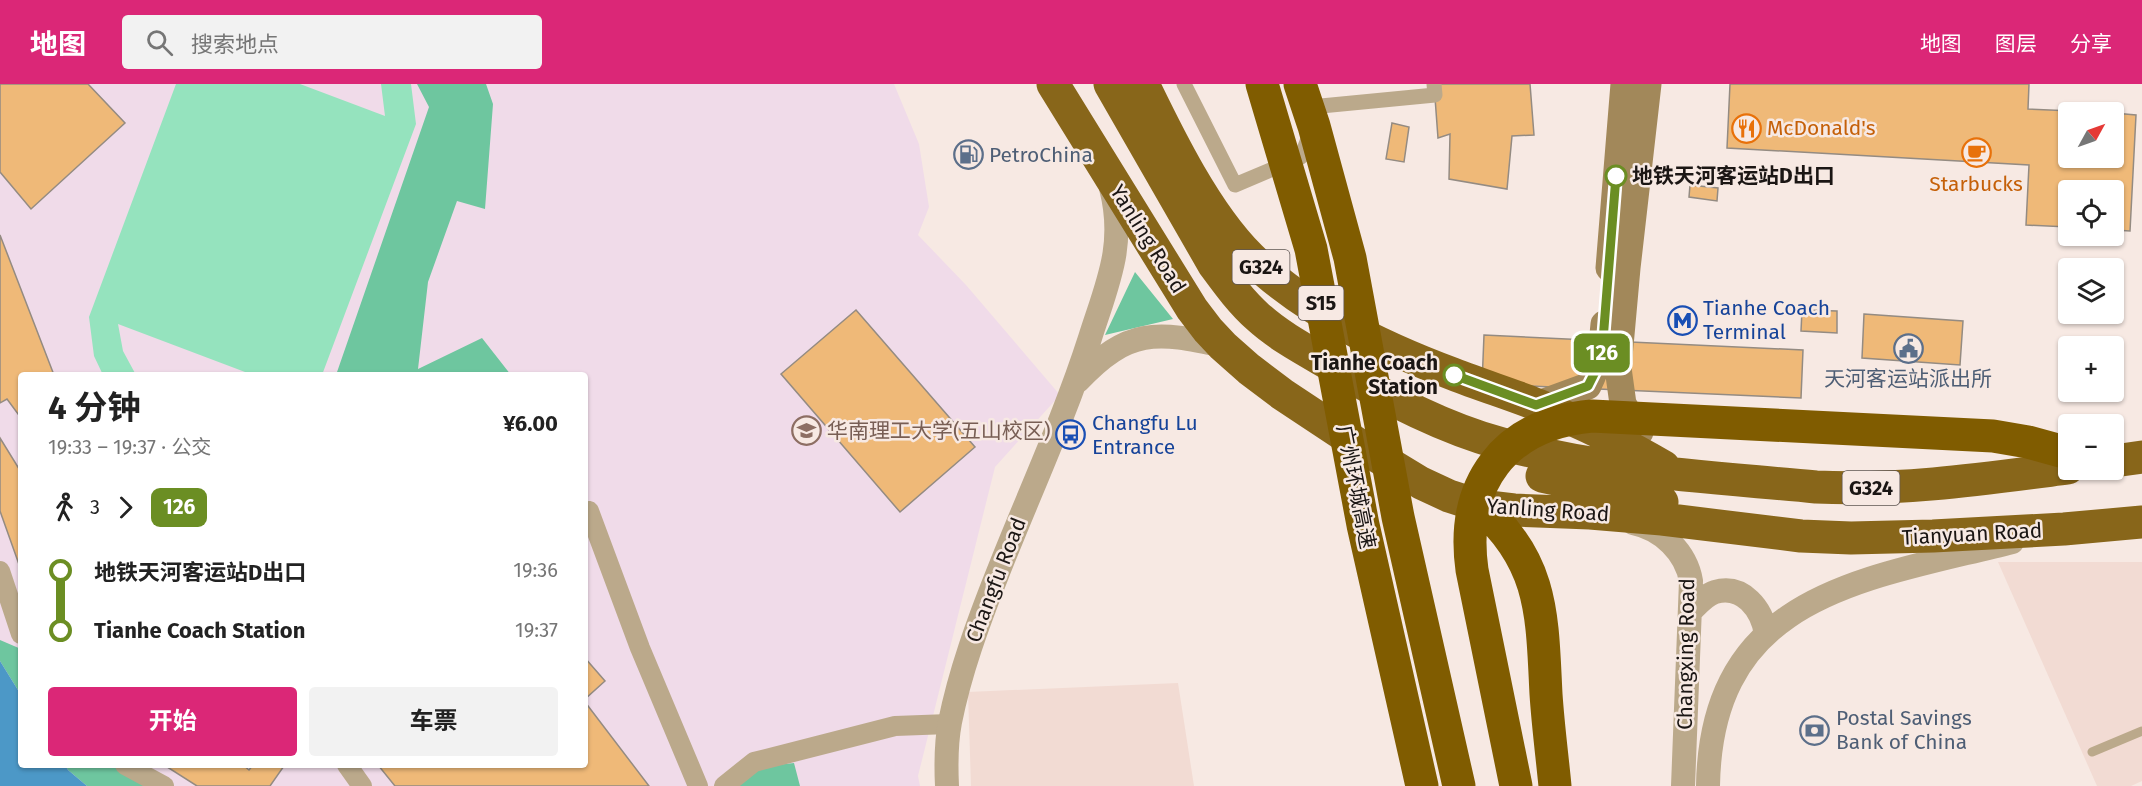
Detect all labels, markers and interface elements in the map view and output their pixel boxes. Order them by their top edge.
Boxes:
search box [122,15,542,69]
icon: search [143,26,176,59]
text: 地图 [30,28,86,61]
text: 搜索地点 [191,31,279,58]
text: 地图 [1920,31,1962,57]
text: 图层 [1995,31,2037,57]
text: 分享 [2070,31,2112,57]
north arrow [2058,102,2124,168]
map controls [2058,102,2124,480]
restaurant icon: McDonald's [1730,112,1762,144]
place label: McDonald's [1767,115,1876,141]
cafe icon: Starbucks [1960,137,1992,169]
fuel station icon: PetroChina [952,139,984,171]
place label: PetroChina [989,142,1093,168]
place label: 地铁天河客运站D出口 [1632,163,1835,189]
marker: 地铁天河客运站D出口 [1605,165,1627,187]
place label: Starbucks [1929,171,2023,197]
street label: Yanling Road [1104,180,1192,298]
button: locate [2058,180,2124,246]
road number: G324 [1232,250,1290,284]
button: layers [2058,258,2124,324]
road number: S15 [1298,286,1344,320]
place label: Tianhe Coach Terminal [1703,295,1830,345]
metro station icon: Tianhe Coach Terminal [1666,304,1698,336]
public building icon: 天河客运站派出所 [1892,332,1924,364]
line badge: 126 [1568,334,1636,372]
button: + [2058,336,2124,402]
text: 126 [1586,340,1618,366]
place label: Tianhe Coach Station [1311,350,1438,400]
marker: Tianhe Coach Station [1443,364,1465,386]
place label: 天河客运站派出所 [1824,366,1992,392]
text: 4 分钟 [48,388,140,428]
text: ¥6.00 [503,410,558,437]
place label: Changfu Lu Entrance [1092,410,1198,460]
button: − [2058,414,2124,480]
school or university icon: 华南理工大学(五山校区) [790,415,822,447]
place label: 华南理工大学(五山校区) [827,418,1051,444]
bus stop icon: Changfu Lu Entrance [1055,419,1087,451]
street label: 广州环城高速 [1331,423,1381,551]
text: 19:33 – 19:37 · 公交 [48,435,211,459]
road number: G324 [1842,471,1900,505]
icon: walk [48,491,81,524]
icon: forward [109,491,142,524]
street label: Yanling Road [1486,493,1610,527]
text: 126 [163,494,195,520]
text: 3 [90,495,100,519]
street label: Changfu Road [960,514,1032,646]
street label: Tianyuan Road [1901,517,2043,551]
text: 19:36 [513,558,558,582]
text: 地铁天河客运站D出口 [94,559,306,586]
street label: Changxing Road [1672,578,1700,730]
text: Tianhe Coach Station [94,617,305,644]
text: 19:37 [515,618,558,642]
button: 开始 [48,687,297,756]
button: 车票 [309,687,558,756]
place label: Postal Savings Bank of China [1836,705,1972,755]
bank icon: Postal Savings Bank of China [1799,714,1831,746]

